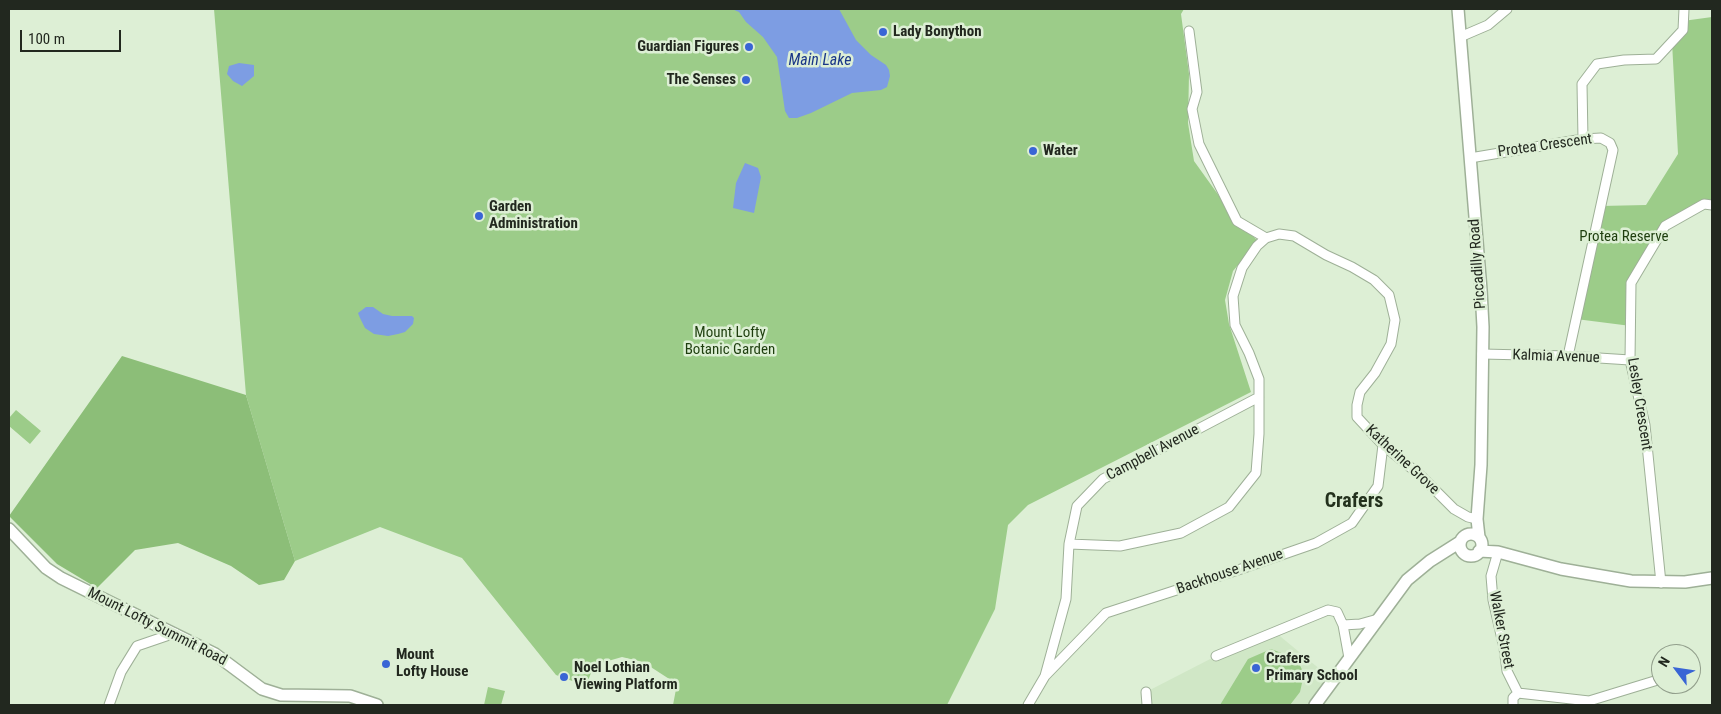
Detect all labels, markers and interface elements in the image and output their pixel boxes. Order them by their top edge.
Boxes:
scale bar [22,20,124,52]
place label: Lady Bonython [893,23,982,41]
marker: Lady Bonython [877,26,889,38]
text: 100 m [28,30,65,48]
place label: Guardian Figures [637,38,739,56]
marker: Guardian Figures [743,41,755,53]
water label: Main Lake [789,51,851,71]
place label: The Senses [666,71,736,89]
marker: The Senses [740,74,752,86]
street label: Protea Crescent [1497,130,1593,162]
place label: Water [1043,142,1078,160]
marker: Water [1027,145,1039,157]
place label: Garden Administration [489,198,578,233]
marker: Garden Administration [473,210,485,222]
street label: Piccadilly Road [1466,218,1490,310]
park label: Protea Reserve [1579,228,1669,246]
park label: Mount Lofty Botanic Garden [685,324,775,359]
street label: Kalmia Avenue [1512,346,1600,368]
street label: Lesley Crescent [1623,356,1655,452]
street label: Campbell Avenue [1104,421,1202,485]
street label: Katherine Grove [1362,421,1442,499]
district label: Crafers [1325,490,1383,514]
street label: Backhouse Avenue [1174,545,1286,599]
street label: Mount Lofty Summit Road [84,584,230,670]
street label: Walker Street [1485,590,1517,670]
north arrow [1651,644,1701,694]
place label: Mount Lofty House [396,646,468,681]
place label: Crafers Primary School [1266,650,1358,685]
text: N [1655,654,1673,670]
marker: Mount Lofty House [380,658,392,670]
place label: Noel Lothian Viewing Platform [574,659,678,694]
marker: Crafers Primary School [1250,662,1262,674]
marker: Noel Lothian Viewing Platform [558,671,570,683]

